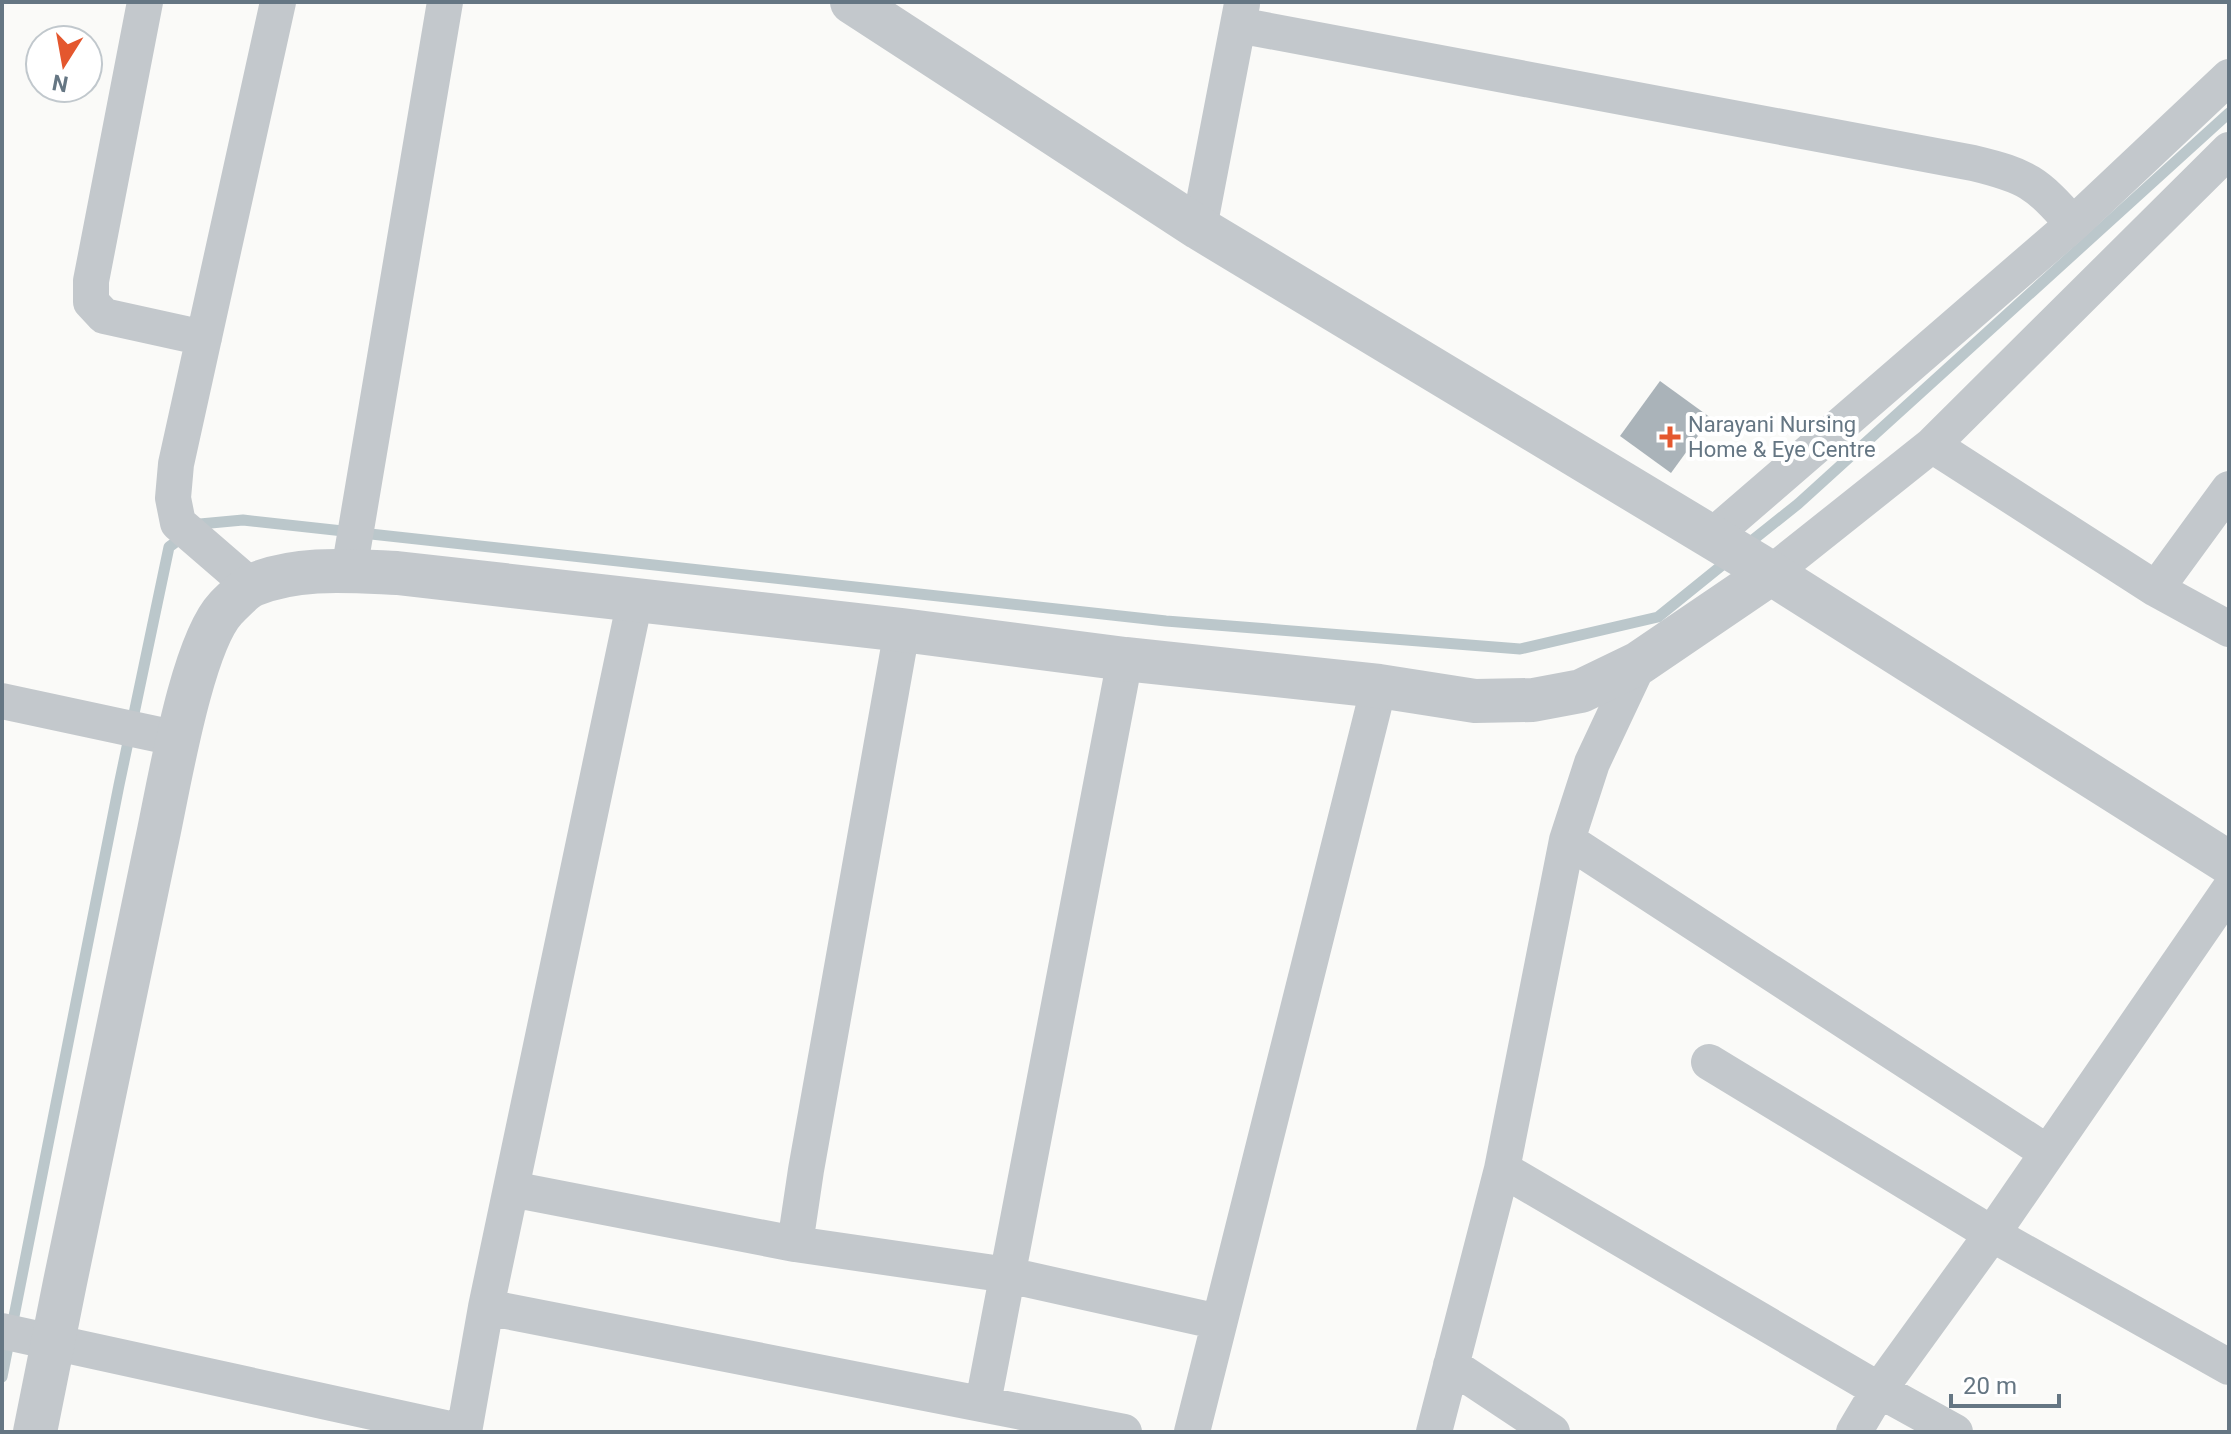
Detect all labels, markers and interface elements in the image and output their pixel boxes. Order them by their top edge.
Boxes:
north arrow [24,24,104,104]
text: N [50,69,70,97]
place label: Narayani Nursing Home & Eye Centre [1688,412,1876,462]
marker: Narayani Nursing Home & Eye Centre [1659,426,1681,448]
scale bar [1951,1358,2059,1408]
text: 20 m [1963,1372,2017,1400]

